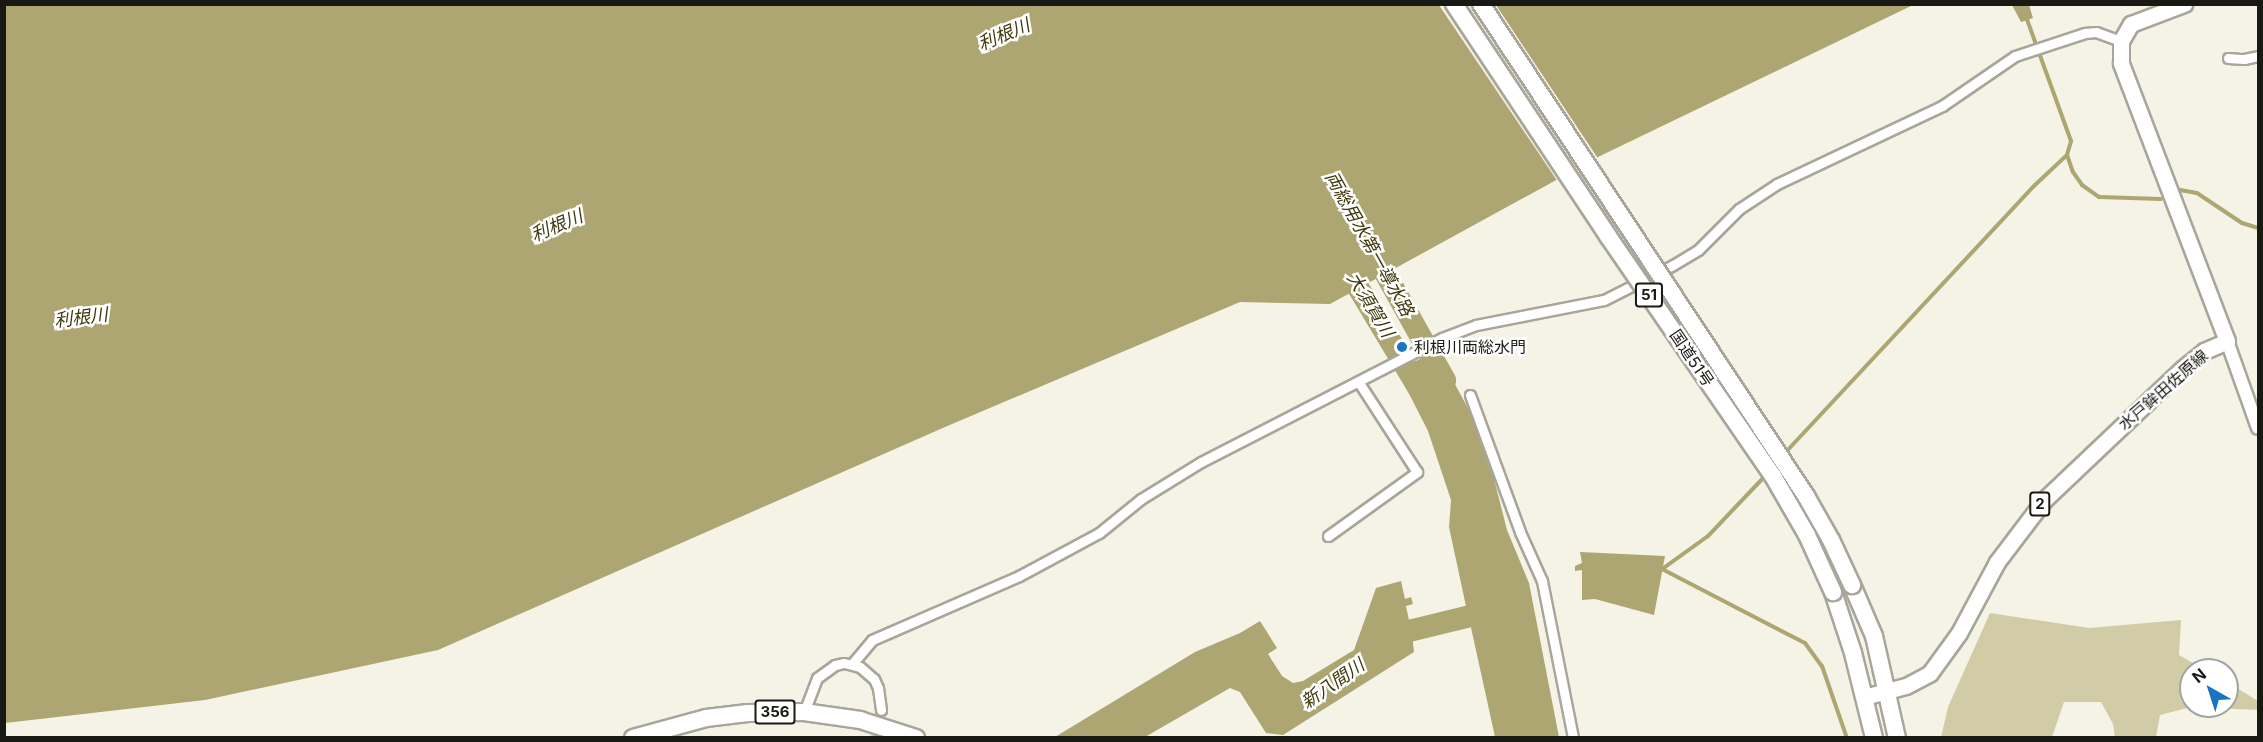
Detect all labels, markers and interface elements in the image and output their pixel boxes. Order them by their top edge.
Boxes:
water label: 利根川 [975,15,1033,55]
water label: 両総用水第一導水路 [1320,168,1418,320]
water label: 利根川 [528,206,586,246]
water label: 大須賀川 [1342,269,1398,341]
road number: 51 [1634,283,1664,307]
water label: 利根川 [53,304,109,332]
street label: 国道51号 [1666,326,1718,390]
place label: 利根川両総水門 [1414,337,1526,357]
marker: 利根川両総水門 [1395,340,1409,354]
street label: 水戸鉾田佐原線 [2114,346,2212,434]
road number: 2 [2028,492,2052,516]
water label: 新八間川 [1297,655,1369,713]
north arrow [2179,658,2239,718]
text: N [2188,664,2210,687]
road number: 356 [754,700,796,724]

